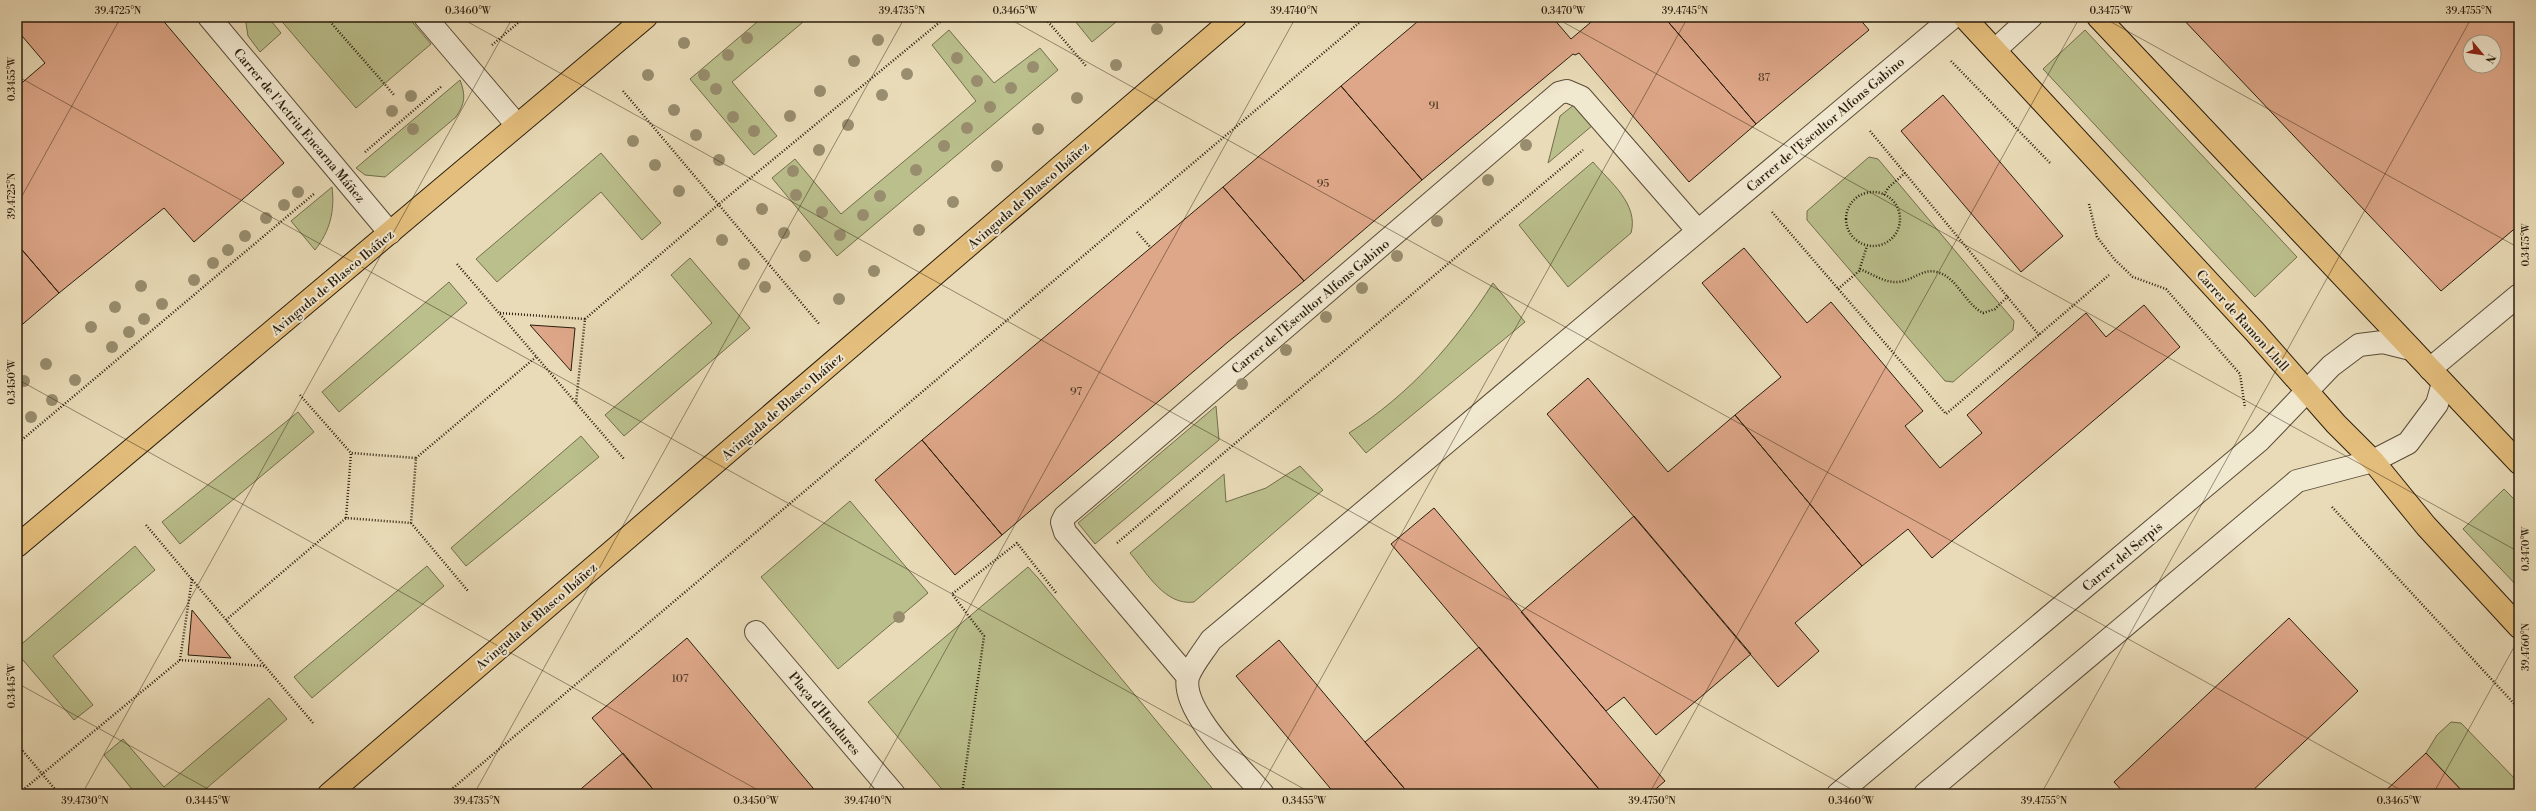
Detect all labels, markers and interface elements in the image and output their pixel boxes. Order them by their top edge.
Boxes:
text: 39.4725°N [95,5,142,17]
text: 0.3460°W [445,5,492,17]
text: 39.4735°N [879,5,926,17]
text: 0.3465°W [993,5,1038,17]
text: 39.4740°N [1270,5,1318,17]
text: 0.3470°W [1541,5,1586,17]
text: 39.4745°N [1662,5,1709,17]
text: 0.3475°W [2089,5,2134,17]
text: 39.4755°N [2446,5,2493,17]
north arrow [2462,34,2502,74]
street label: Carrer de l'Actriu Encarna Máñez [230,45,369,206]
text: N [2481,51,2498,66]
street label: Carrer de l'Escultor Alfons Gabino [1743,54,1908,196]
text: 0.3455°W [6,56,18,101]
house number: 87 [1758,71,1771,85]
house number: 91 [1428,99,1440,113]
street label: Avinguda de Blasco Ibáñez [964,139,1093,253]
text: 39.4725°N [6,172,18,219]
house number: 95 [1317,177,1329,191]
text: 0.3475°W [2520,222,2532,267]
street label: Avinguda de Blasco Ibáñez [267,227,397,340]
street label: Carrer de l'Escultor Alfons Gabino [1228,236,1393,378]
street label: Carrer de Ramon Llull [2193,267,2292,375]
street label: Avinguda de Blasco Ibáñez [718,350,847,464]
text: 0.3450°W [6,358,18,405]
house number: 97 [1070,385,1083,399]
street label: Carrer del Serpis [2079,518,2166,595]
text: 0.3470°W [2520,526,2532,571]
street label: Avinguda de Blasco Ibáñez [472,560,601,674]
text: 39.4760°N [2520,623,2532,671]
text: 0.3445°W [6,663,18,708]
street label: Plaça d'Hondures [785,669,864,759]
house number: 107 [671,672,689,686]
text: 39.4730°N [61,795,109,807]
text: 0.3445°W [186,795,231,807]
text: 39.4735°N [454,795,501,807]
text: 0.3450°W [733,795,780,807]
text: 39.4740°N [844,795,892,807]
text: 0.3455°W [1282,795,1327,807]
text: 39.4750°N [1628,795,1676,807]
text: 0.3460°W [1828,795,1875,807]
text: 39.4755°N [2021,795,2068,807]
text: 0.3465°W [2377,795,2422,807]

